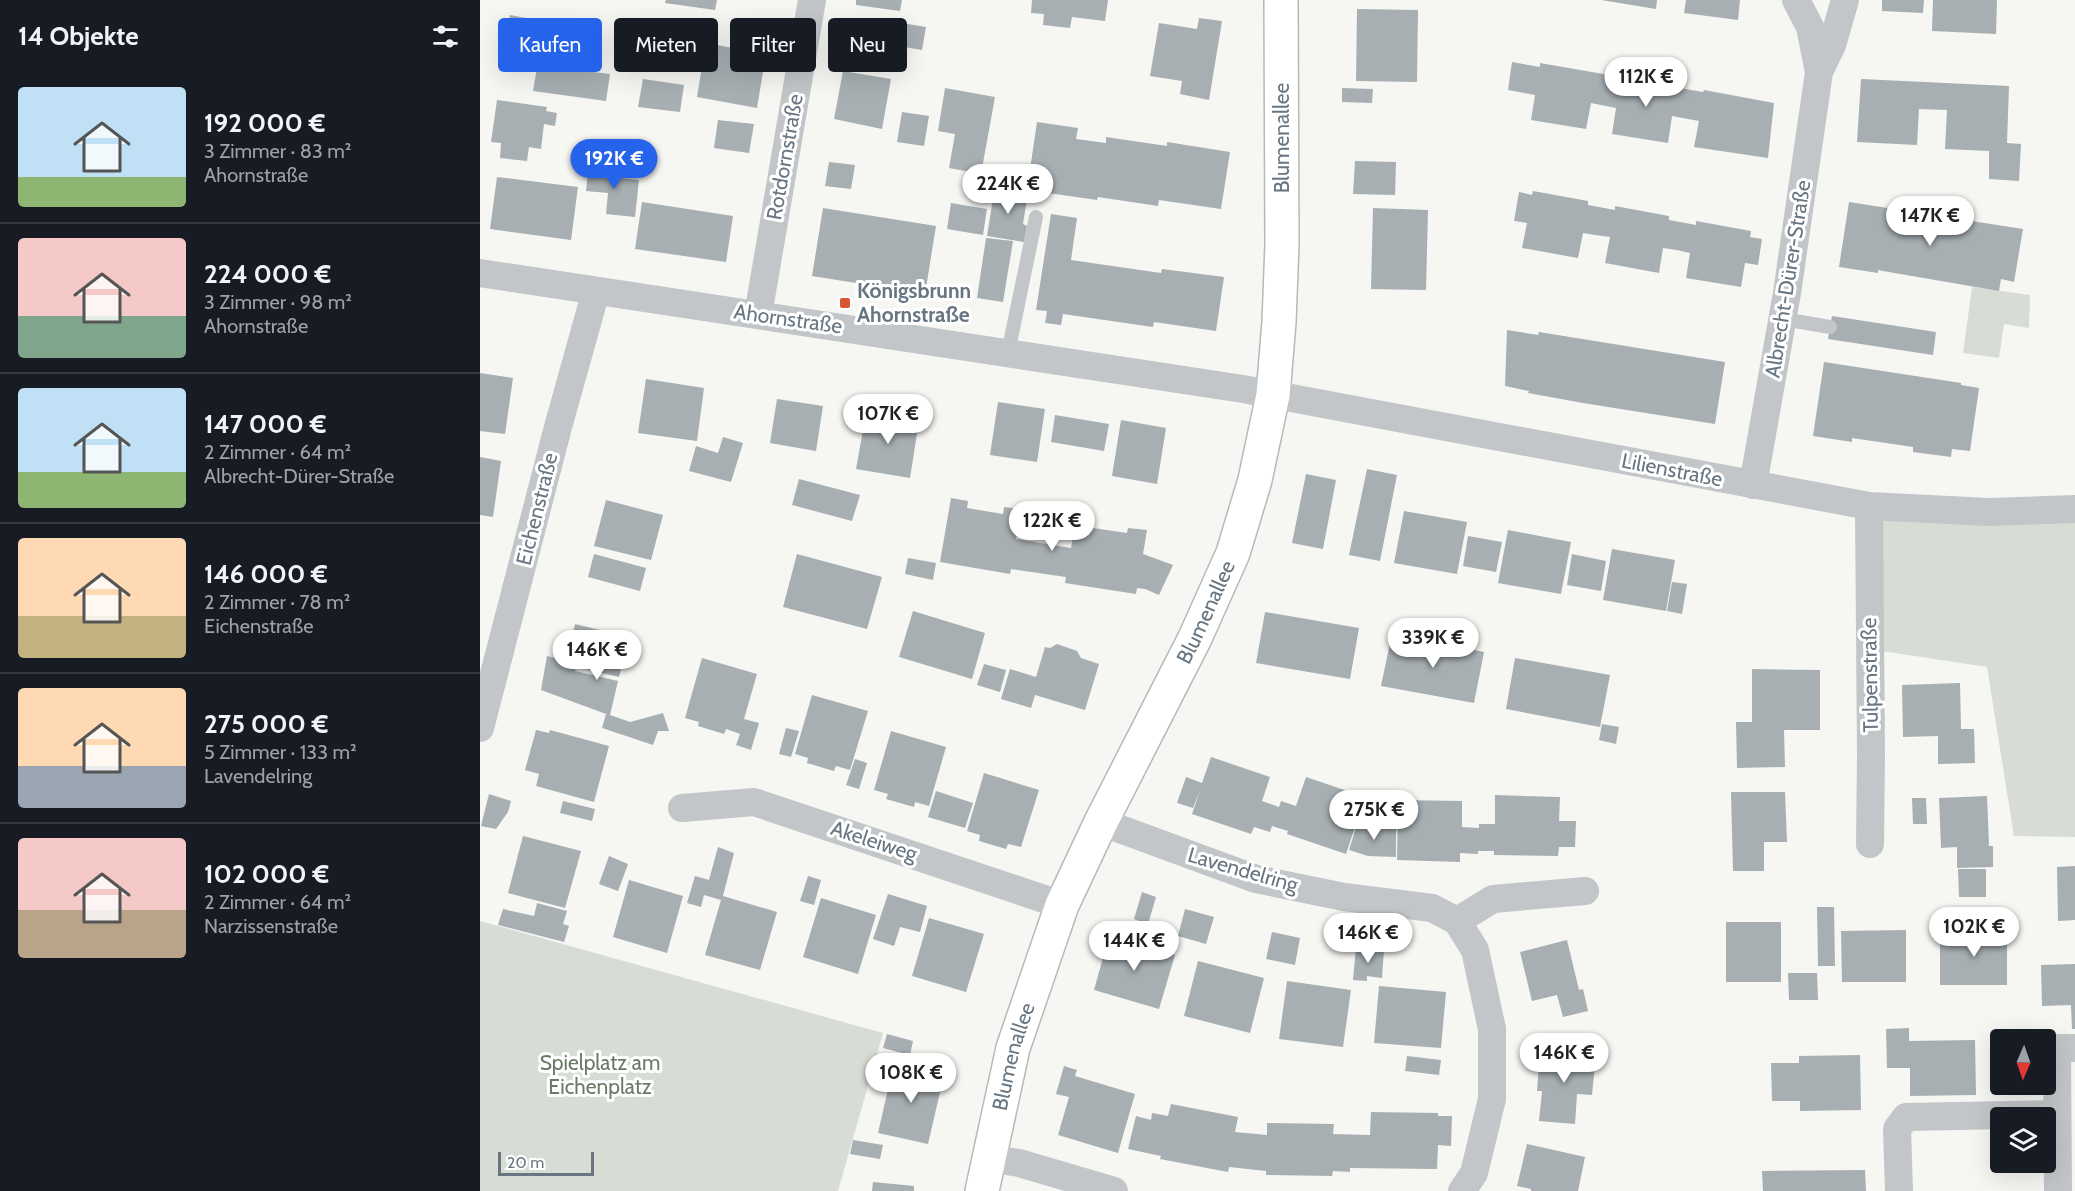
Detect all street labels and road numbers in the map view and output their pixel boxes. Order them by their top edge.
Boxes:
street label: Blumenallee [1269,82,1294,193]
street label: Rotdornstraße [761,92,808,222]
street label: Albrecht-Dürer-Straße [1760,178,1816,379]
street label: Ahornstraße [732,299,844,339]
street label: Lilienstraße [1620,448,1725,492]
street label: Eichenstraße [510,450,563,568]
street label: Blumenallee [1171,556,1240,668]
street label: Tulpenstraße [1856,617,1883,733]
street label: Akeleiweg [828,815,921,866]
street label: Lavendelring [1185,842,1302,897]
street label: Blumenallee [987,999,1040,1113]

